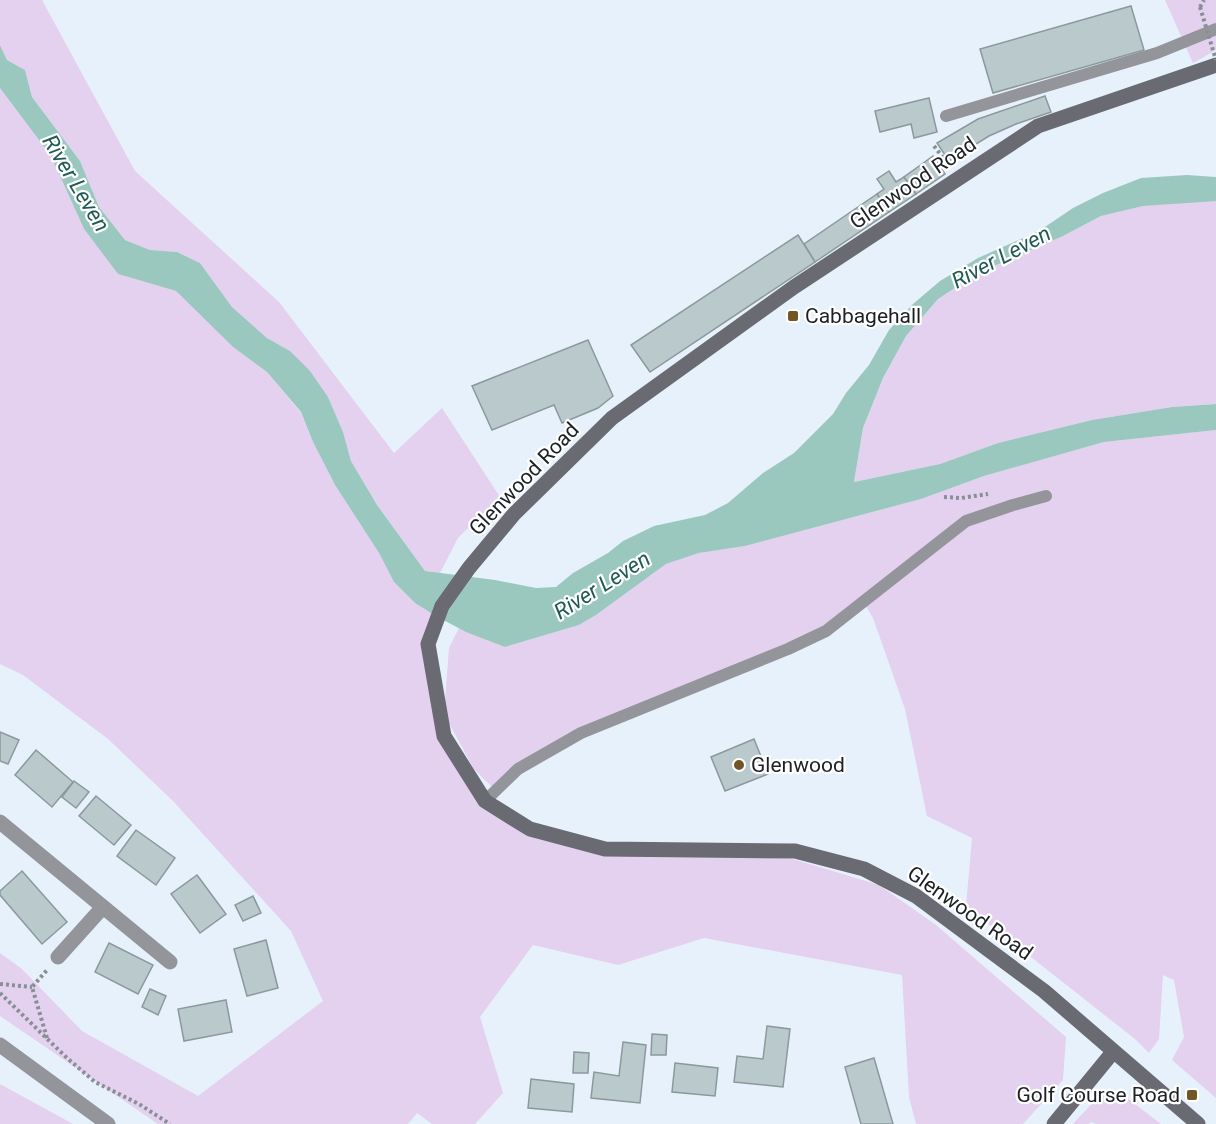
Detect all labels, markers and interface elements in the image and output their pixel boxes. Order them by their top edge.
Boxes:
water label: River Leven [37,130,115,236]
street label: Glenwood Road [845,132,981,234]
water label: River Leven [947,221,1055,293]
place label: Cabbagehall [805,304,921,328]
marker: Cabbagehall [786,309,800,323]
street label: Glenwood Road [464,418,584,540]
water label: River Leven [549,546,655,624]
place label: Glenwood [751,753,845,777]
marker: Glenwood [732,758,746,772]
street label: Glenwood Road [903,861,1037,965]
place label: Golf Course Road [1016,1083,1180,1107]
marker: Golf Course Road [1185,1088,1199,1102]

